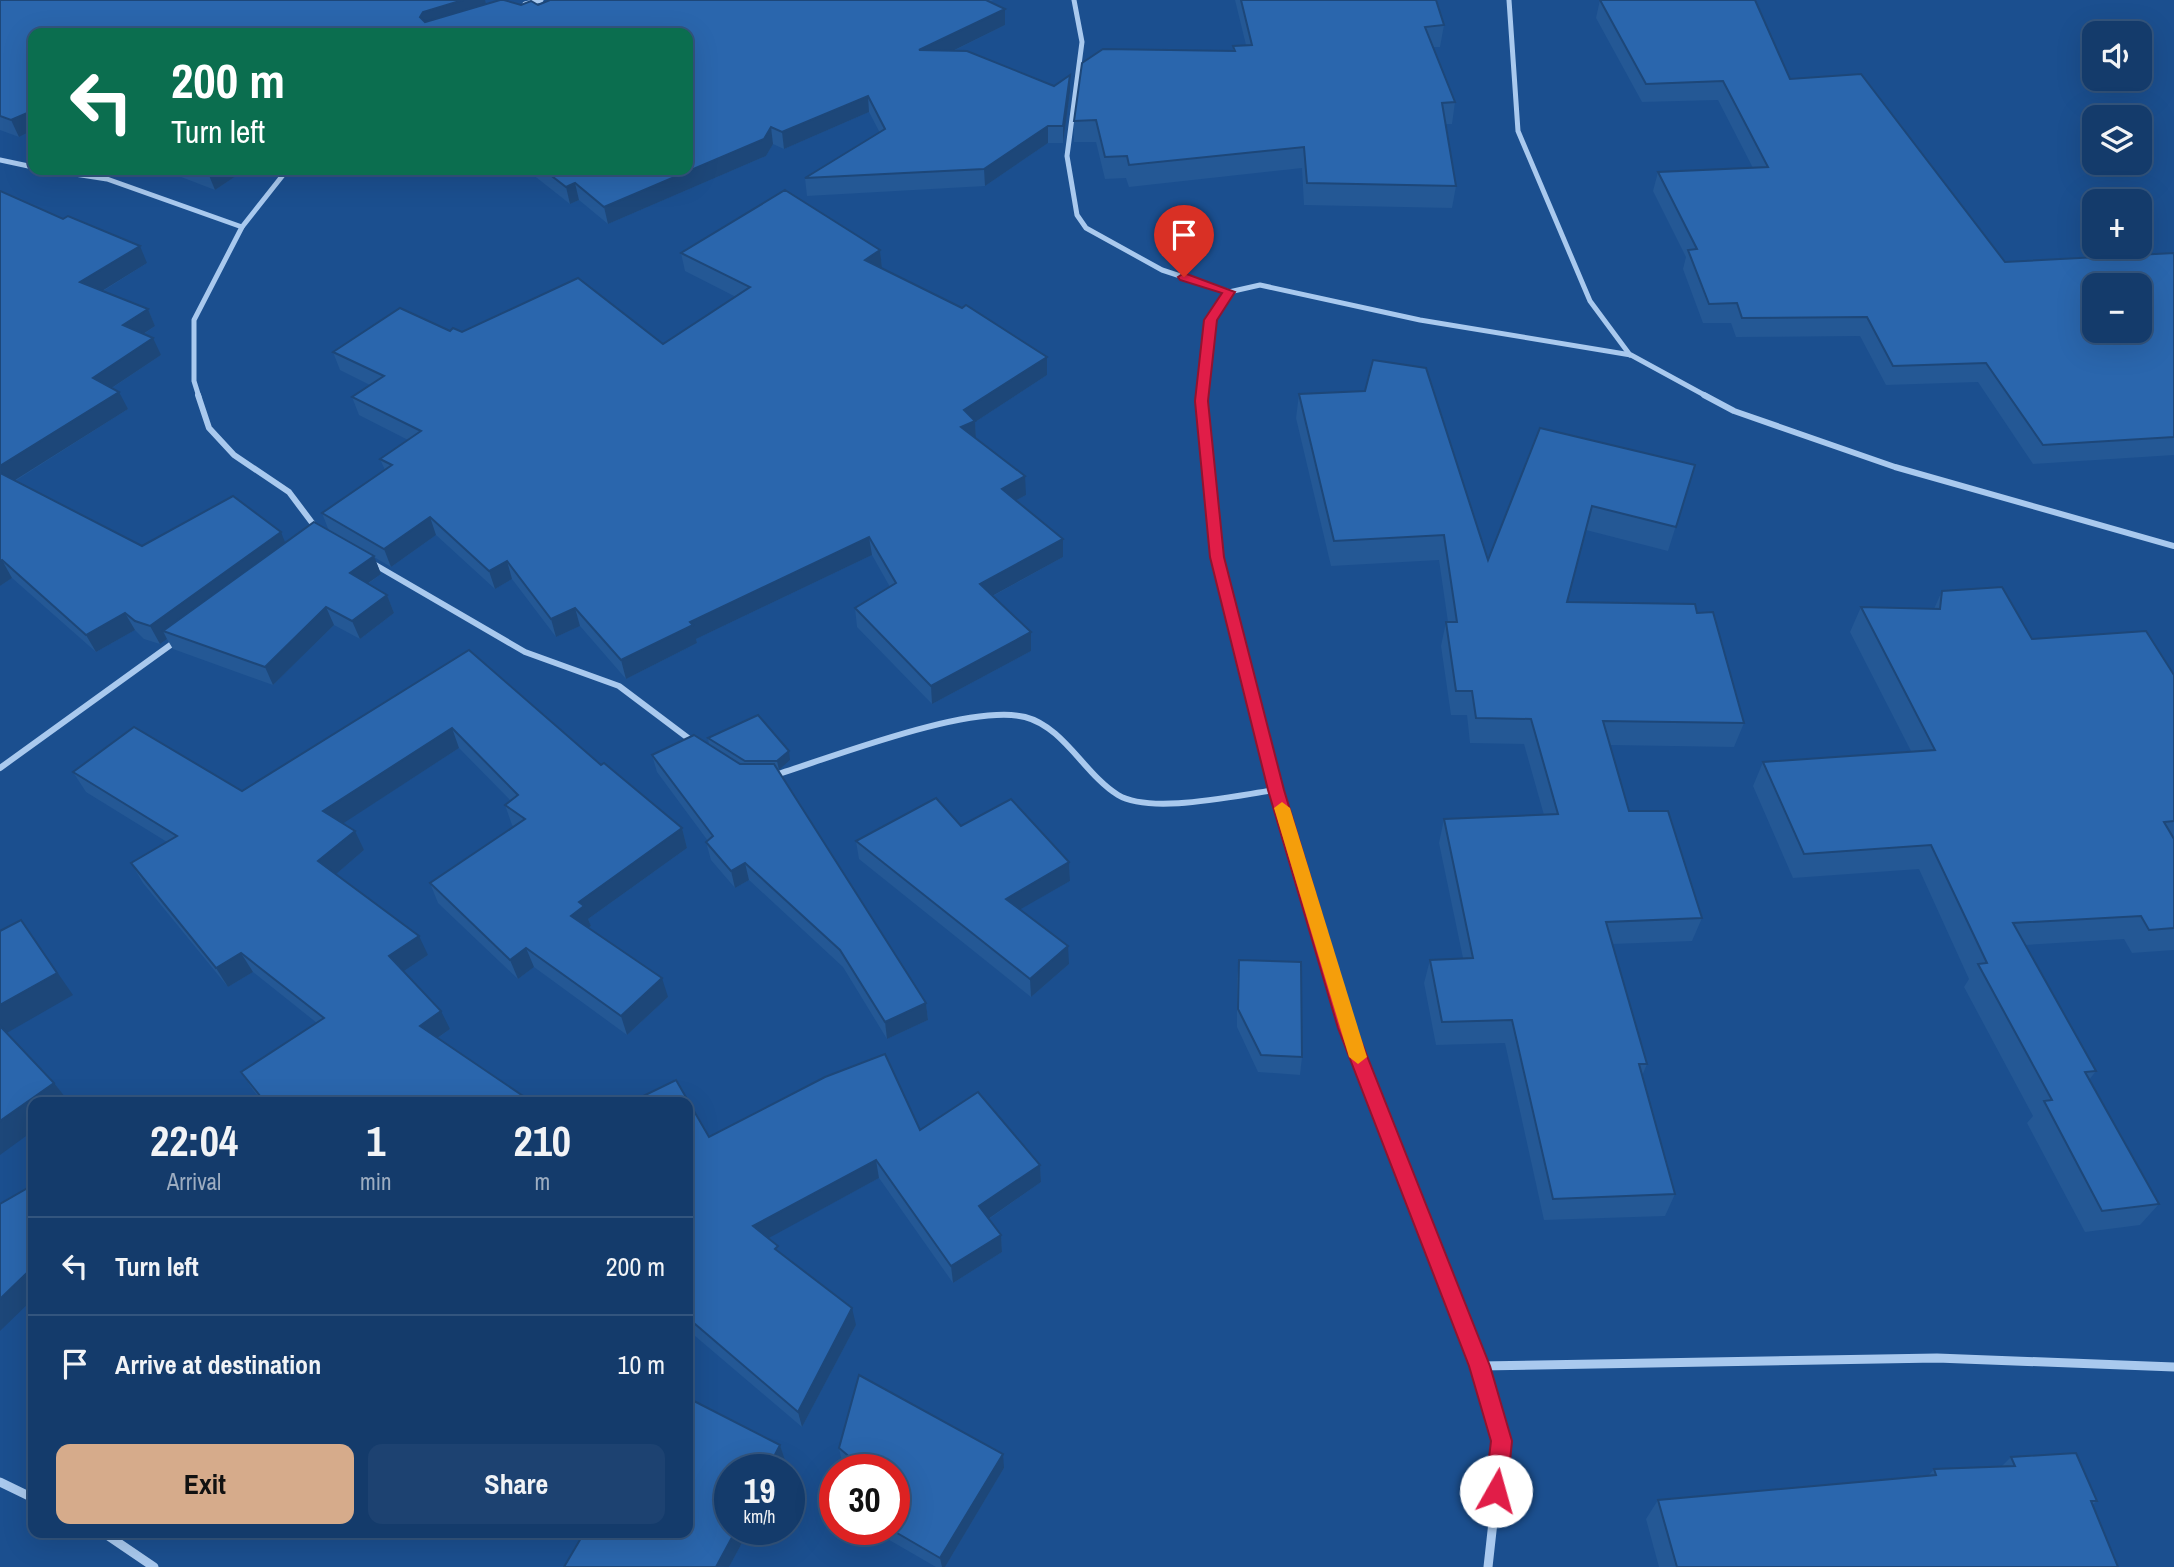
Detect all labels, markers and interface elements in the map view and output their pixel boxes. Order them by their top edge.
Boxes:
map controls [2082,21,2152,343]
button: sound [2082,21,2152,91]
text: 200 m [171,47,285,113]
icon: left [56,56,147,147]
button: layers [2082,105,2152,175]
text: Turn left [171,110,265,153]
button: + [2082,189,2152,259]
pin [1154,205,1214,277]
icon: arrive [1165,216,1203,254]
button: − [2082,273,2152,343]
text: 22:04 [150,1113,238,1169]
text: 1 [366,1113,385,1169]
text: 210 [514,1113,571,1169]
text: Arrival [167,1166,221,1197]
text: min [360,1166,392,1197]
text: m [534,1166,550,1197]
icon: left [56,1247,94,1285]
text: Turn left [115,1249,199,1284]
text: 200 m [606,1249,665,1284]
icon: arrive [56,1345,94,1383]
text: Arrive at destination [115,1347,321,1382]
text: 10 m [618,1347,665,1382]
button: Exit [56,1444,354,1524]
button: Share [368,1444,665,1524]
speed limit sign: 30 [819,1454,910,1545]
position arrow [1459,1454,1533,1528]
text: 19 [744,1467,775,1514]
text: km/h [744,1504,776,1529]

